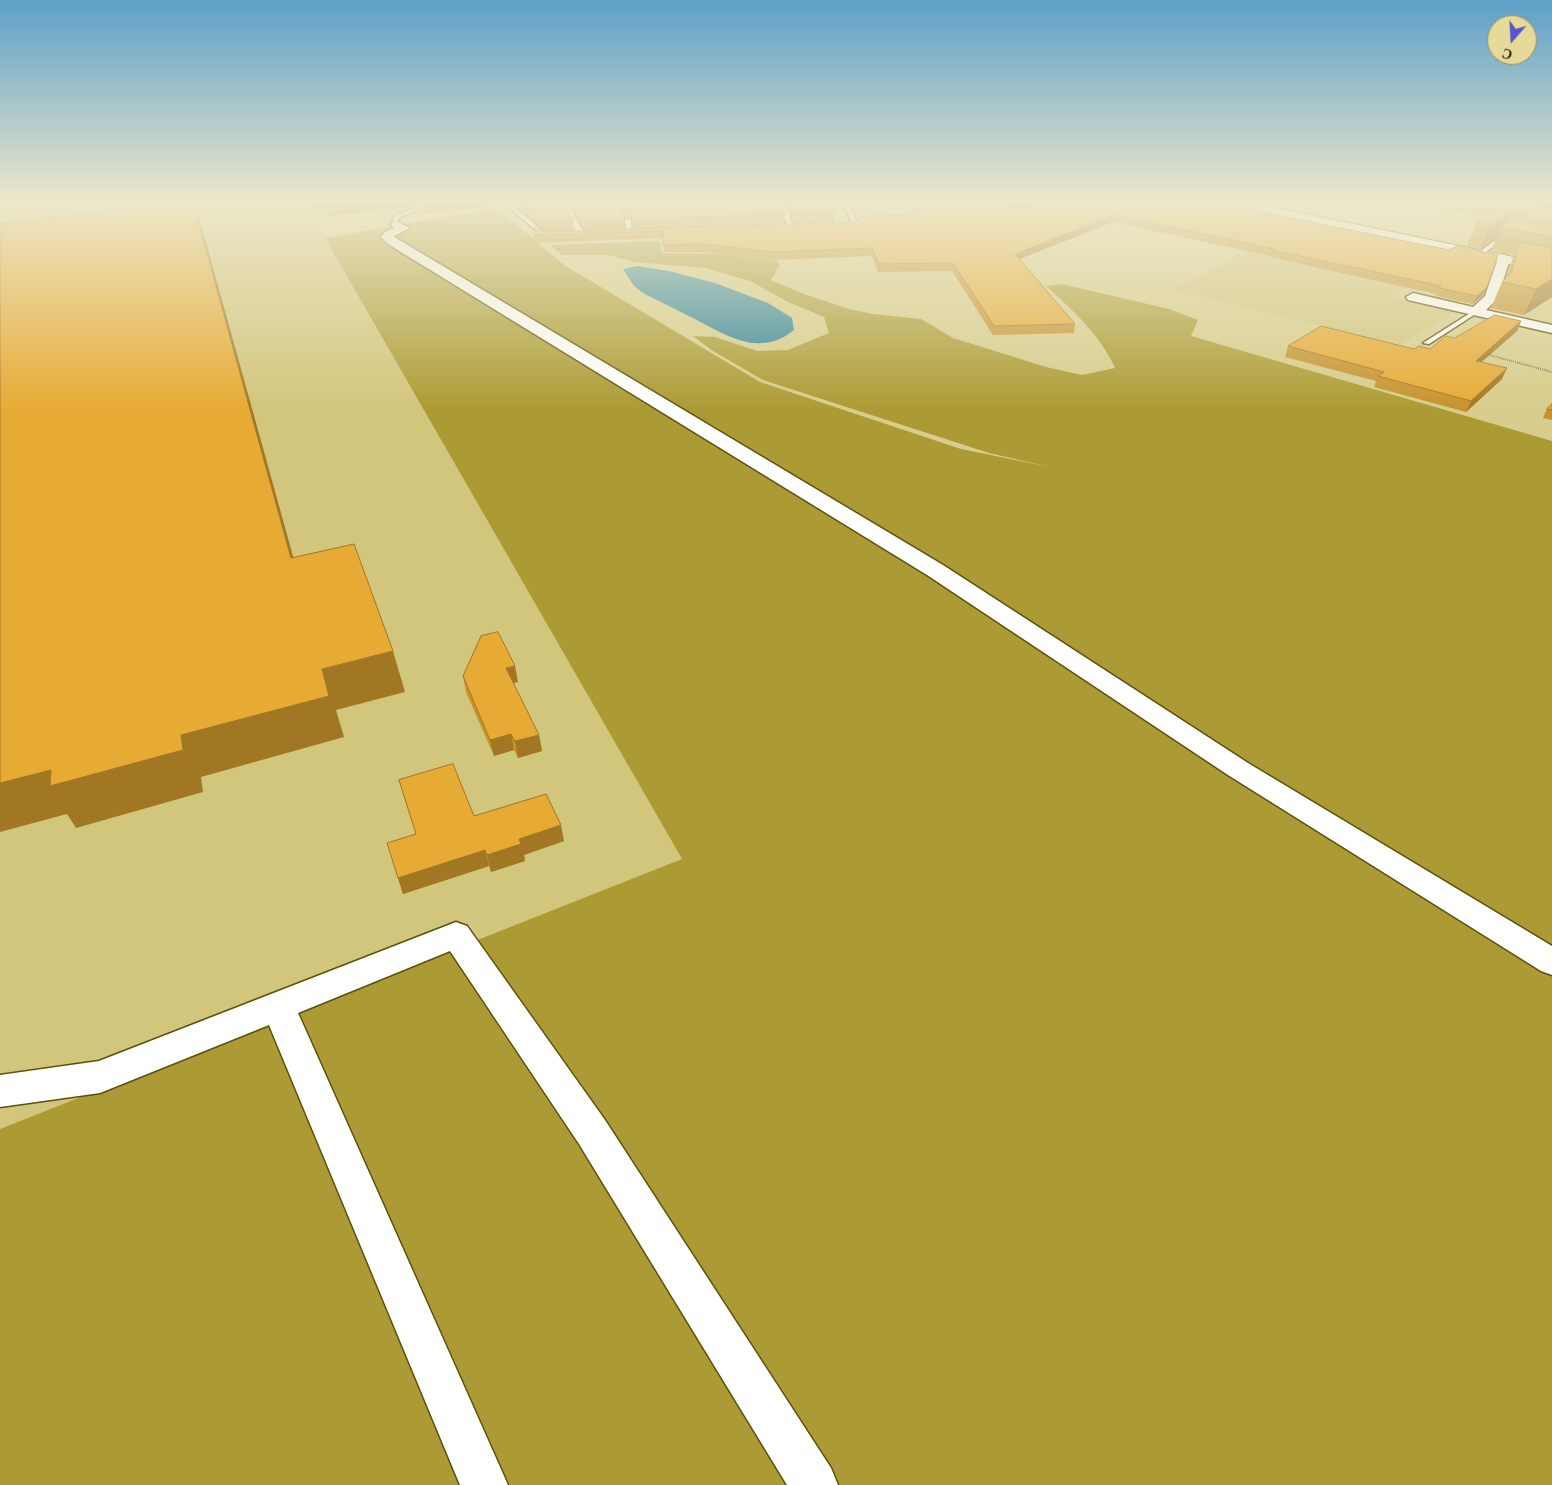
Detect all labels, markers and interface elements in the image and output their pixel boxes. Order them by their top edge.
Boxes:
north arrow [1487,15,1537,65]
text: С [1499,42,1515,65]

